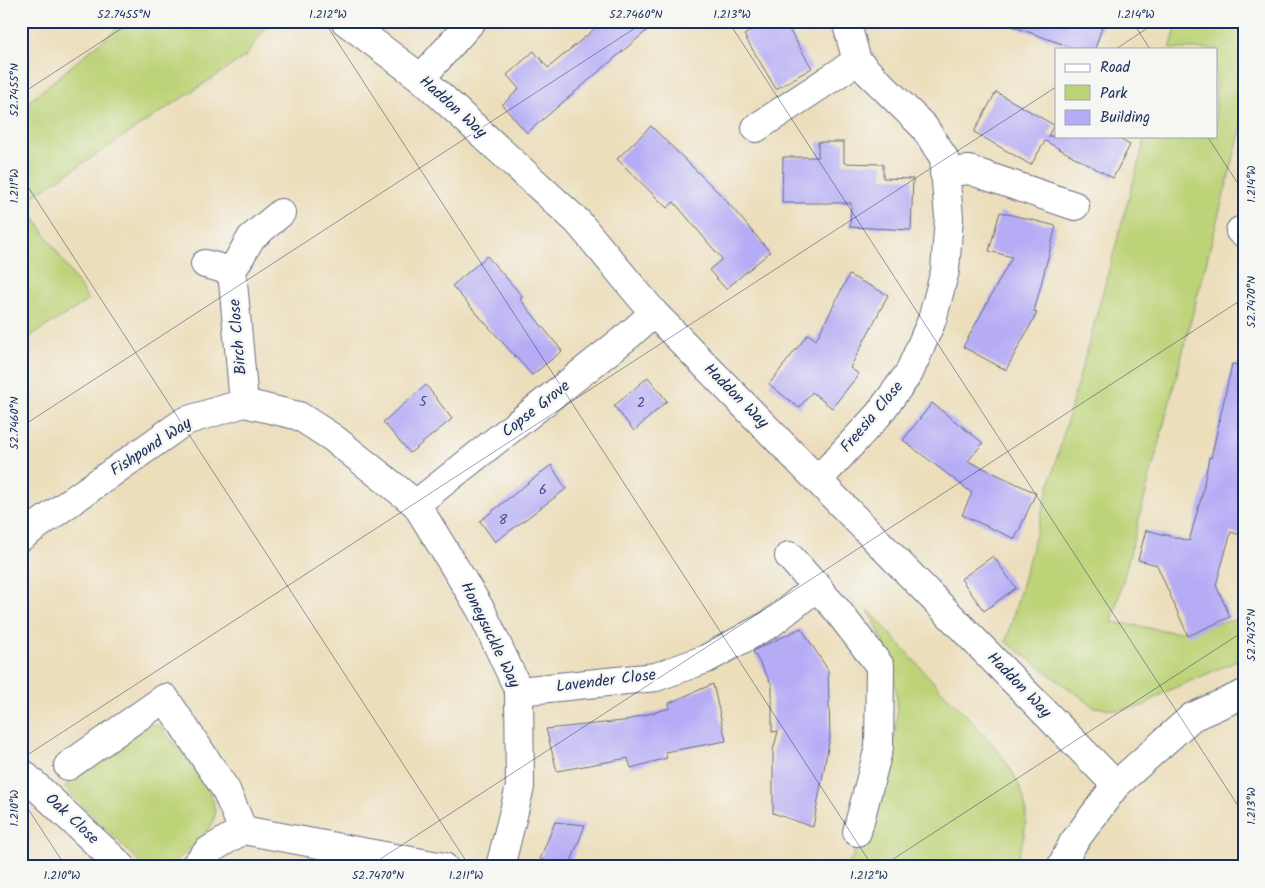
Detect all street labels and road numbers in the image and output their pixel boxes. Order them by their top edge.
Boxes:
street label: Haddon Way [413,70,493,145]
street label: Birch Close [222,298,254,376]
street label: Haddon Way [697,357,775,435]
street label: Copse Grove [496,374,576,444]
street label: Freesia Close [834,375,910,459]
street label: Fishpond Way [105,411,197,483]
street label: Honeysuckle Way [453,578,527,693]
street label: Haddon Way [981,646,1057,724]
street label: Lavender Close [555,662,657,700]
street label: Oak Close [39,787,105,851]

